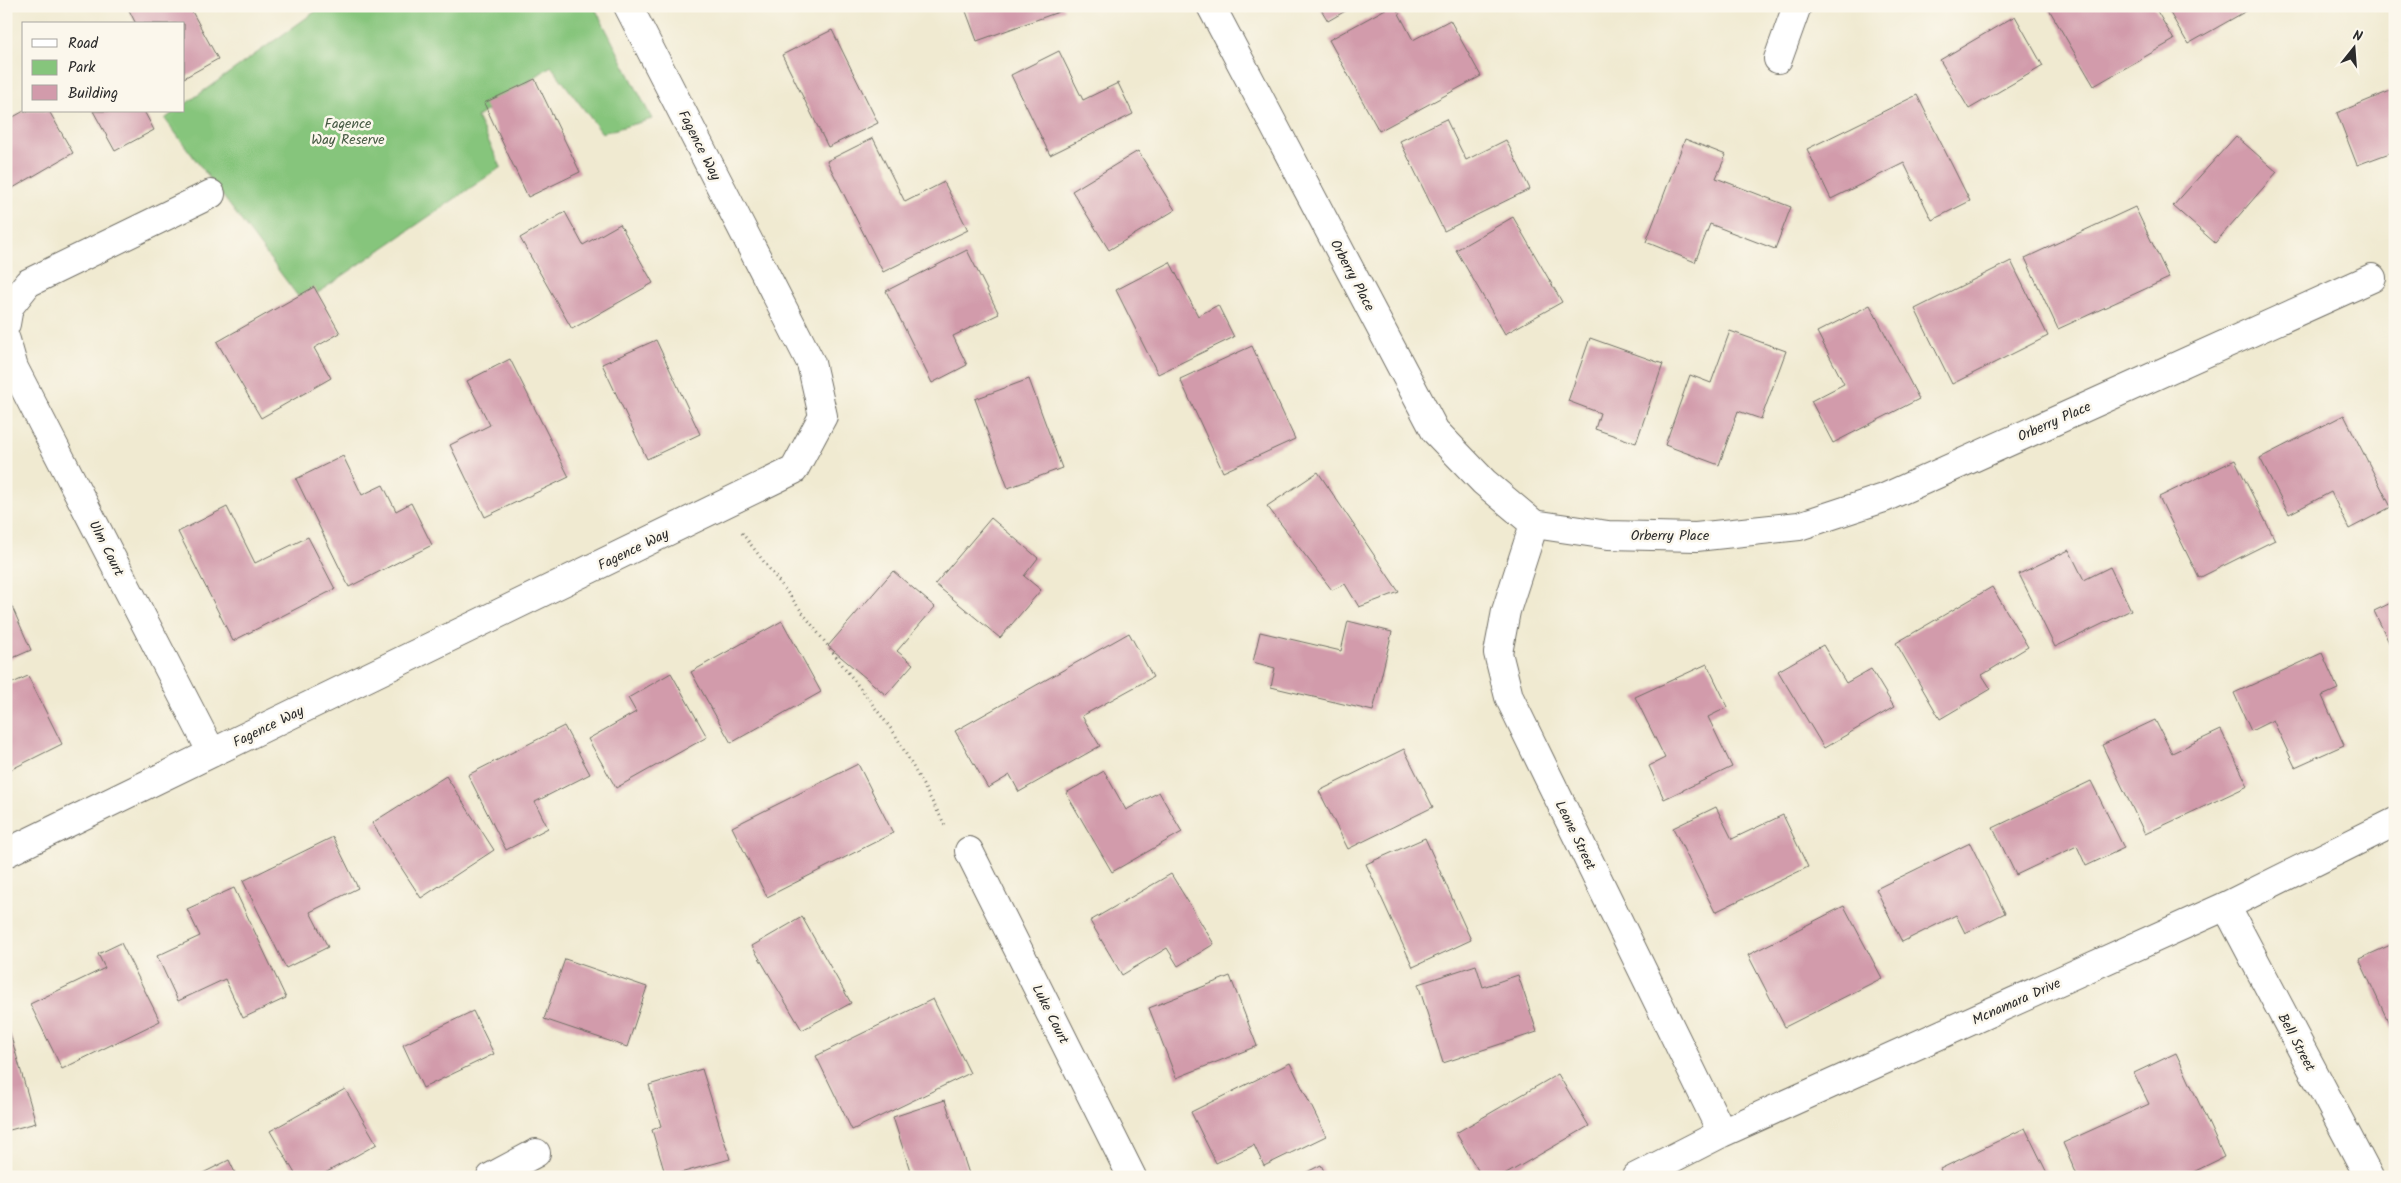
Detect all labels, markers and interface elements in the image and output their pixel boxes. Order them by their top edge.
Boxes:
legend [22,22,185,112]
north arrow [2328,22,2378,72]
text: N [2350,25,2365,48]
text: Road [68,32,99,56]
text: Park [68,56,96,80]
text: Building [68,82,118,106]
street label: Fagence Way [672,106,726,185]
park label: Fagence Way Reserve [311,113,385,151]
street label: Orberry Place [1324,236,1381,316]
street label: Orberry Place [2014,396,2095,448]
street label: Ulm Court [83,517,130,581]
street label: Fagence Way [594,523,673,577]
street label: Orberry Place [1631,525,1710,547]
street label: Fagence Way [229,700,308,754]
street label: Leone Street [1549,797,1602,875]
street label: Mcnamara Drive [1969,972,2065,1031]
street label: Luke Court [1026,981,1075,1049]
street label: Bell Street [2272,1009,2321,1076]

